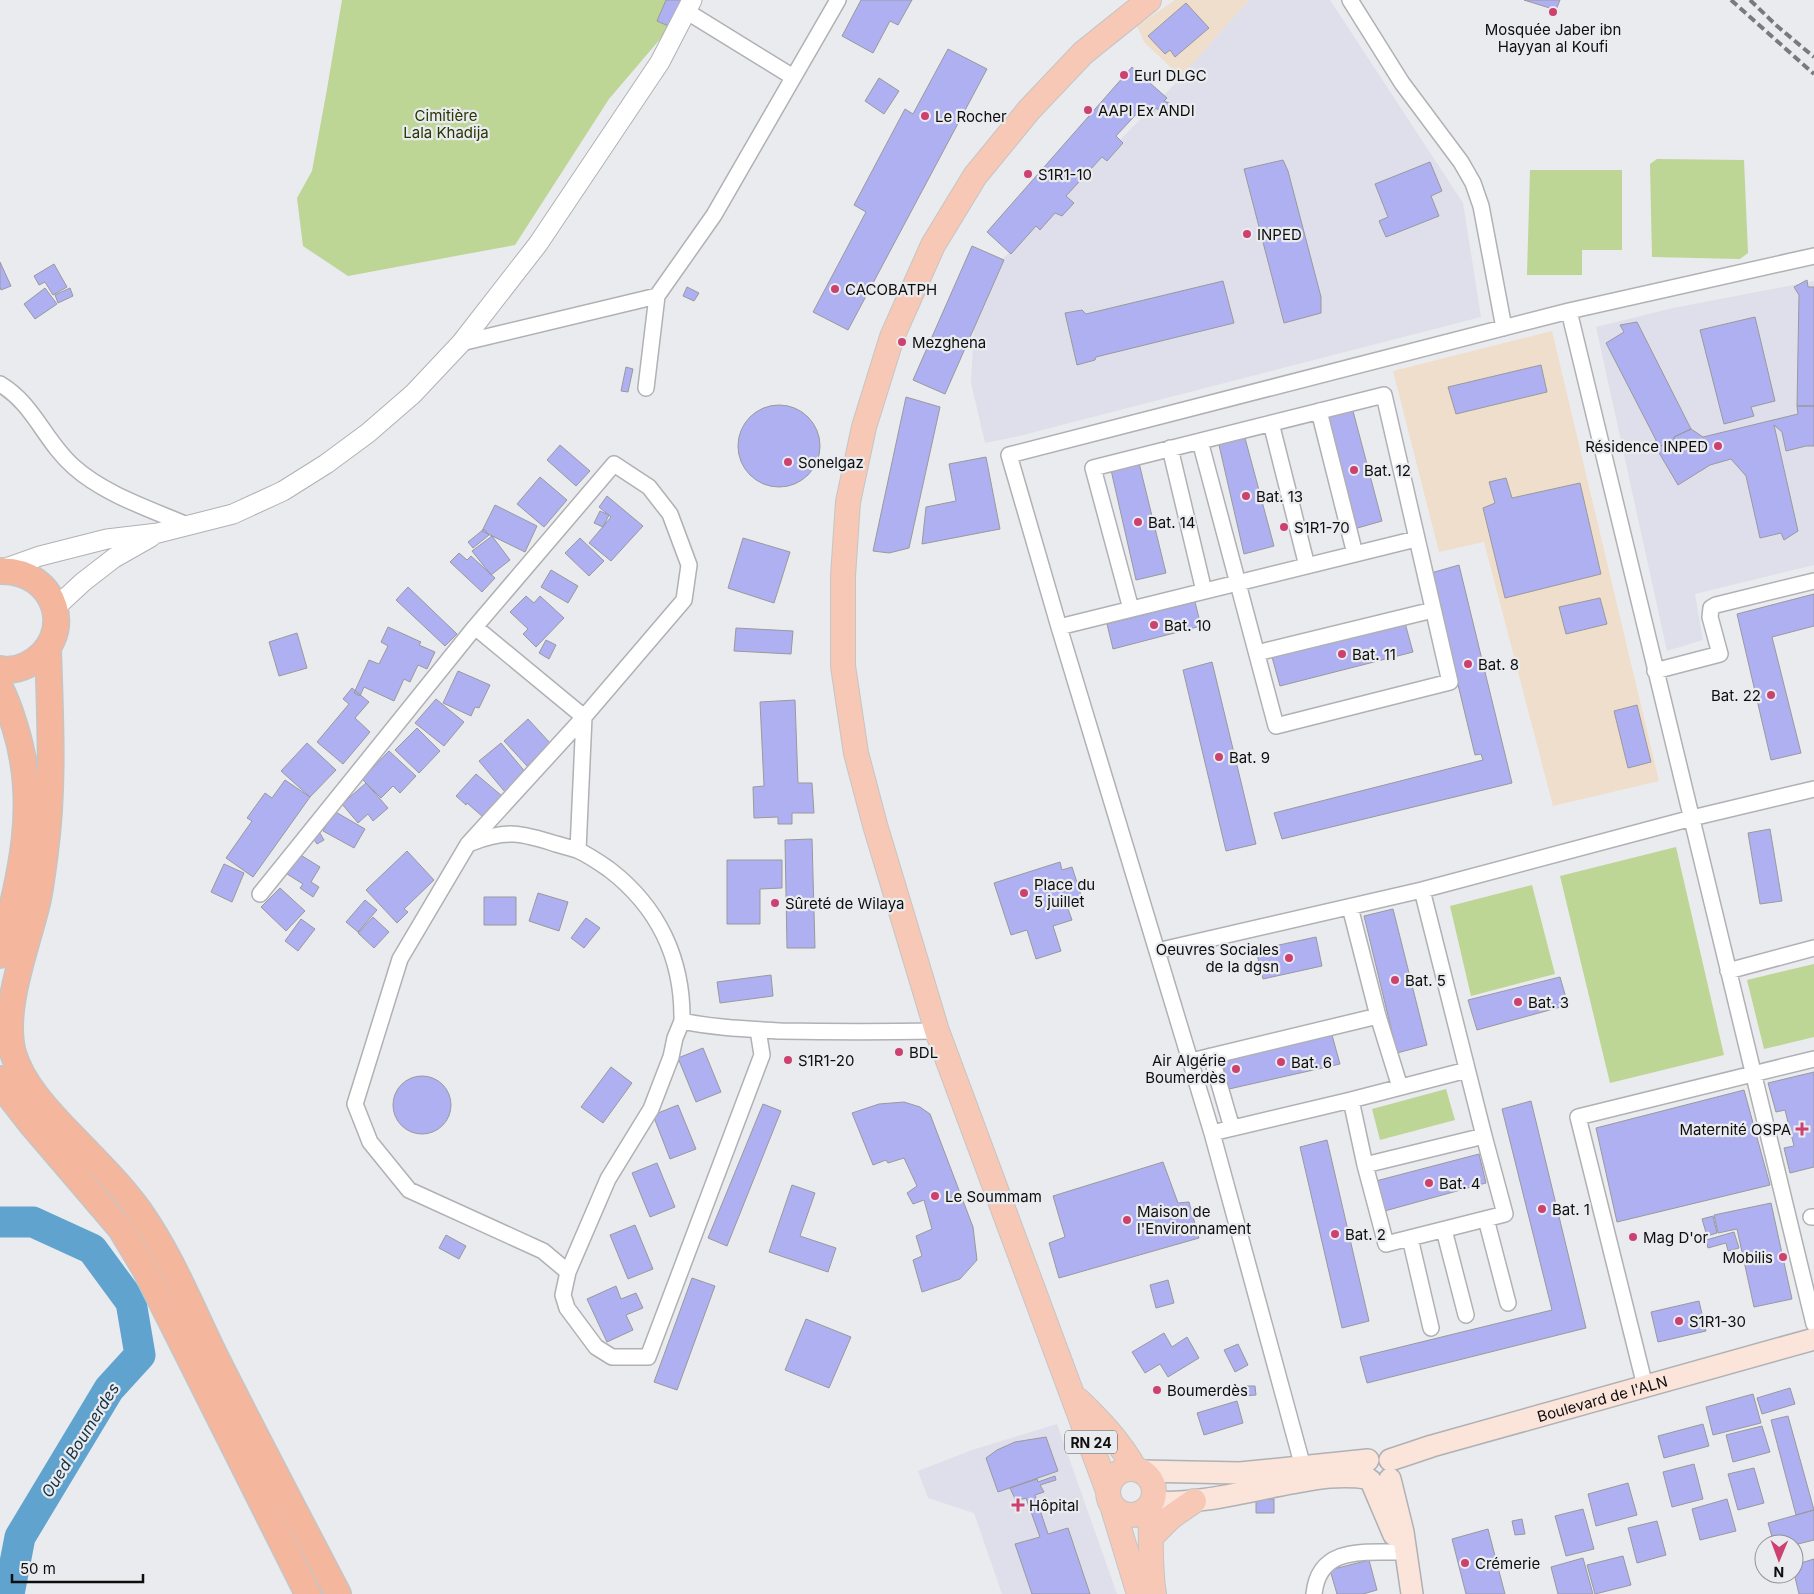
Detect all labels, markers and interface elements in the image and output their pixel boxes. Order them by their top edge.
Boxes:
marker: Mosquée Jaber ibn Hayyan al Koufi [1547,6,1559,18]
place label: Mosquée Jaber ibn Hayyan al Koufi [1485,20,1621,56]
place label: Eurl DLGC [1134,66,1207,85]
marker: Eurl DLGC [1118,69,1130,81]
place label: AAPI Ex ANDI [1098,101,1195,120]
marker: AAPI Ex ANDI [1082,104,1094,116]
park label: Cimitière Lala Khadija [403,106,489,142]
place label: Le Rocher [935,107,1007,126]
marker: Le Rocher [919,110,931,122]
place label: S1R1-10 [1038,165,1092,184]
marker: S1R1-10 [1022,168,1034,180]
place label: INPED [1257,225,1302,244]
marker: INPED [1241,228,1253,240]
place label: CACOBATPH [845,280,937,299]
marker: CACOBATPH [829,283,841,295]
place label: Mezghena [912,333,986,352]
marker: Mezghena [896,336,908,348]
place label: Résidence INPED [1585,437,1708,456]
marker: Résidence INPED [1712,440,1724,452]
place label: Sonelgaz [798,453,864,472]
marker: Sonelgaz [782,456,794,468]
place label: Bat. 12 [1364,461,1411,480]
marker: Bat. 12 [1348,464,1360,476]
place label: Bat. 13 [1256,487,1303,506]
marker: Bat. 13 [1240,490,1252,502]
place label: Bat. 14 [1148,513,1195,532]
marker: Bat. 14 [1132,516,1144,528]
place label: S1R1-70 [1294,518,1350,537]
marker: S1R1-70 [1278,521,1290,533]
place label: Bat. 10 [1164,616,1211,635]
marker: Bat. 10 [1148,619,1160,631]
place label: Bat. 11 [1352,645,1396,664]
marker: Bat. 11 [1336,648,1348,660]
place label: Bat. 8 [1478,655,1519,674]
marker: Bat. 8 [1462,658,1474,670]
place label: Bat. 22 [1711,686,1761,705]
marker: Bat. 22 [1765,689,1777,701]
place label: Bat. 9 [1229,748,1270,767]
marker: Bat. 9 [1213,751,1225,763]
place label: Place du 5 juillet [1034,875,1095,911]
marker: Place du 5 juillet [1018,887,1030,899]
place label: Sûreté de Wilaya [785,894,905,913]
marker: Sûreté de Wilaya [769,897,781,909]
place label: Oeuvres Sociales de la dgsn [1156,940,1279,976]
marker: Oeuvres Sociales de la dgsn [1283,952,1295,964]
place label: Bat. 5 [1405,971,1446,990]
marker: Bat. 5 [1389,974,1401,986]
place label: Bat. 3 [1528,993,1569,1012]
marker: Bat. 3 [1512,996,1524,1008]
place label: BDL [909,1043,938,1062]
marker: BDL [893,1046,905,1058]
place label: S1R1-20 [798,1051,854,1070]
place label: Air Algérie Boumerdès [1145,1051,1226,1087]
place label: Bat. 6 [1291,1053,1332,1072]
marker: S1R1-20 [782,1054,794,1066]
marker: Bat. 6 [1275,1056,1287,1068]
marker: Air Algérie Boumerdès [1230,1063,1242,1075]
place label: Maternité OSPA [1680,1120,1791,1139]
marker: Maternité OSPA [1795,1122,1809,1136]
place label: Bat. 4 [1439,1174,1480,1193]
marker: Bat. 4 [1423,1177,1435,1189]
place label: Le Soummam [945,1187,1042,1206]
marker: Le Soummam [929,1190,941,1202]
place label: Bat. 1 [1552,1200,1590,1219]
place label: Maison de l'Environnament [1137,1202,1251,1238]
marker: Bat. 1 [1536,1203,1548,1215]
marker: Maison de l'Environnament [1121,1214,1133,1226]
place label: Bat. 2 [1345,1225,1386,1244]
marker: Bat. 2 [1329,1228,1341,1240]
place label: Mag D'or [1643,1228,1708,1247]
marker: Mag D'or [1627,1231,1639,1243]
place label: Mobilis [1722,1248,1773,1267]
marker: Mobilis [1777,1251,1789,1263]
place label: S1R1-30 [1689,1312,1746,1331]
marker: S1R1-30 [1673,1315,1685,1327]
street label: Boulevard de l'ALN [1535,1371,1670,1426]
water label: Oued Boumerdes [37,1379,123,1501]
place label: Boumerdès [1167,1381,1248,1400]
marker: Boumerdès [1151,1384,1163,1396]
road number: RN 24 [1065,1430,1117,1454]
place label: Hôpital [1029,1496,1079,1515]
marker: Hôpital [1011,1498,1025,1512]
north arrow [1754,1534,1804,1584]
scale bar [12,1552,144,1584]
place label: Crémerie [1475,1554,1540,1573]
marker: Crémerie [1459,1557,1471,1569]
text: 50 m [20,1559,56,1578]
text: N [1773,1564,1784,1581]

